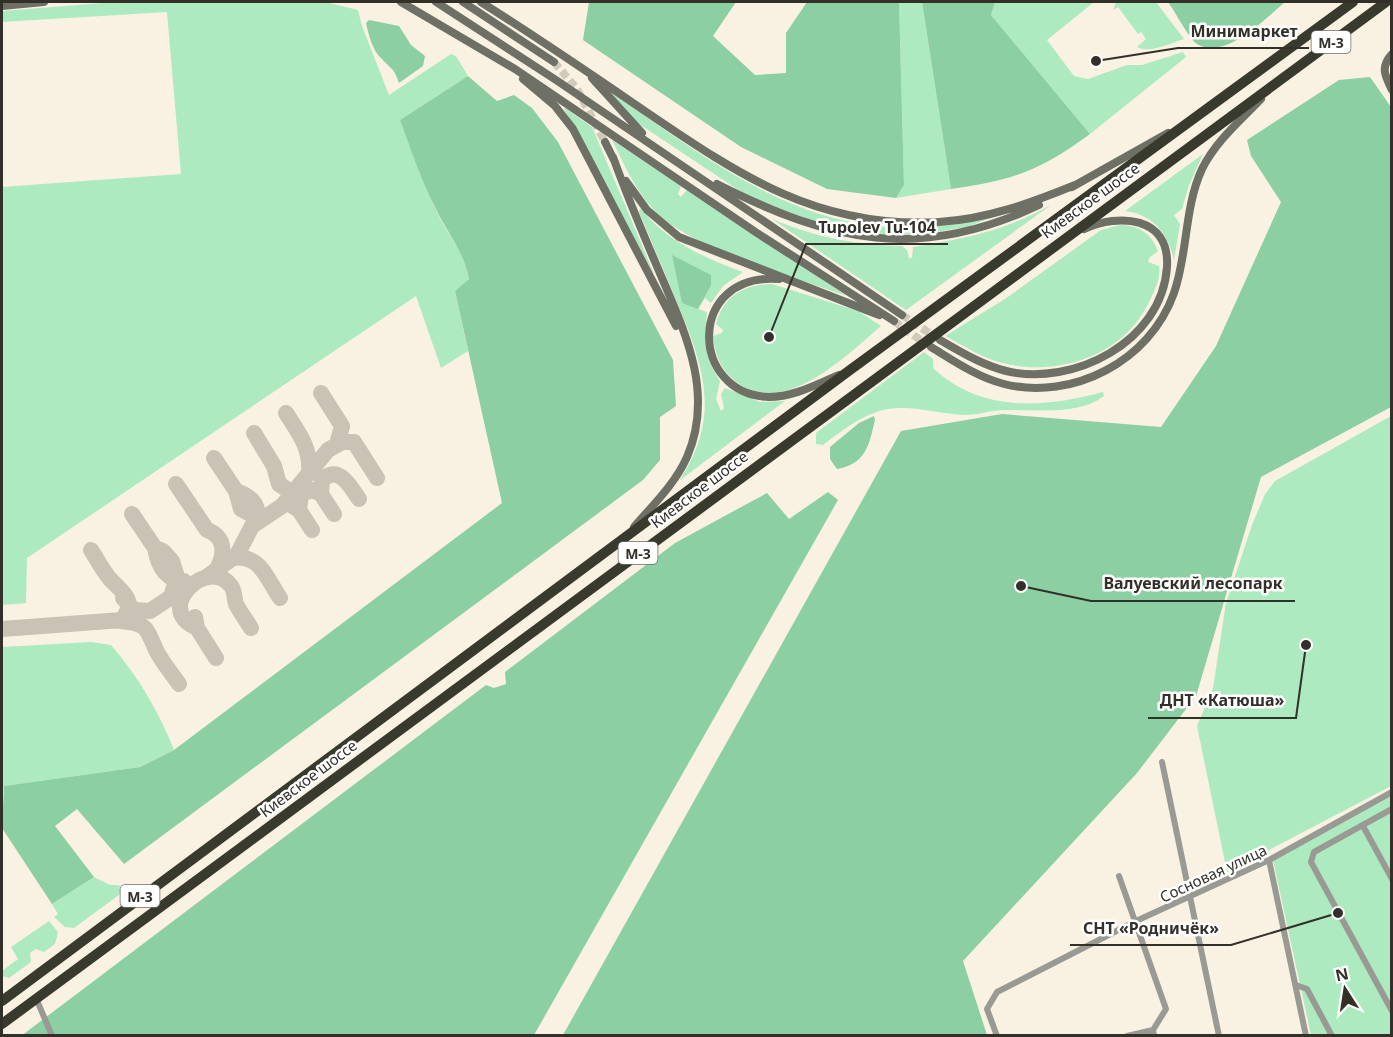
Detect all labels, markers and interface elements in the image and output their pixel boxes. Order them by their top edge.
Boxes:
callout: Минимаркет [1178,14,1309,48]
text: Минимаркет [1190,20,1298,42]
road number: М-3 [1312,31,1350,53]
street label: Киевское шоссе [1037,158,1143,242]
callout: Tupolev Tu-104 [806,210,948,244]
text: Tupolev Tu-104 [818,216,936,238]
street label: Киевское шоссе [646,446,752,532]
road number: М-3 [618,542,658,564]
callout: Валуевский лесопарк [1091,567,1295,601]
text: Валуевский лесопарк [1103,572,1283,594]
callout: ДНТ «Катюша» [1148,684,1296,718]
text: ДНТ «Катюша» [1160,689,1284,711]
street label: Киевское шоссе [255,735,361,821]
street label: Сосновая улица [1156,839,1270,907]
road number: М-3 [120,885,160,907]
callout: СНТ «Родничёк» [1070,911,1231,945]
text: СНТ «Родничёк» [1083,917,1219,939]
north arrow [1315,959,1375,1019]
text: N [1333,962,1351,986]

